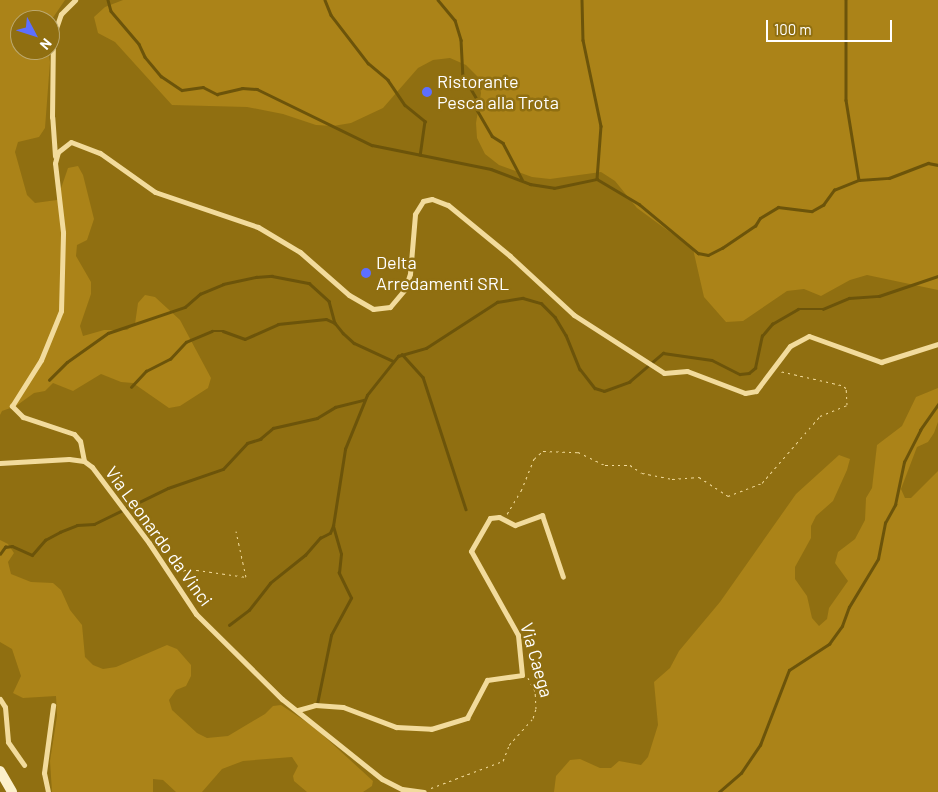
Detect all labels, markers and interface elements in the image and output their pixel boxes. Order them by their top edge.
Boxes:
north arrow [10,10,60,60]
scale bar [768,10,894,42]
text: 100 m [774,20,812,38]
text: N [37,35,56,53]
place label: Ristorante Pesca alla Trota [437,71,559,114]
marker: Ristorante Pesca alla Trota [421,86,433,98]
place label: Delta Arredamenti SRL [376,252,509,294]
marker: Delta Arredamenti SRL [360,267,372,279]
street label: Via Leonardo da Vinci [101,462,217,610]
street label: Via Caega [516,620,558,700]

